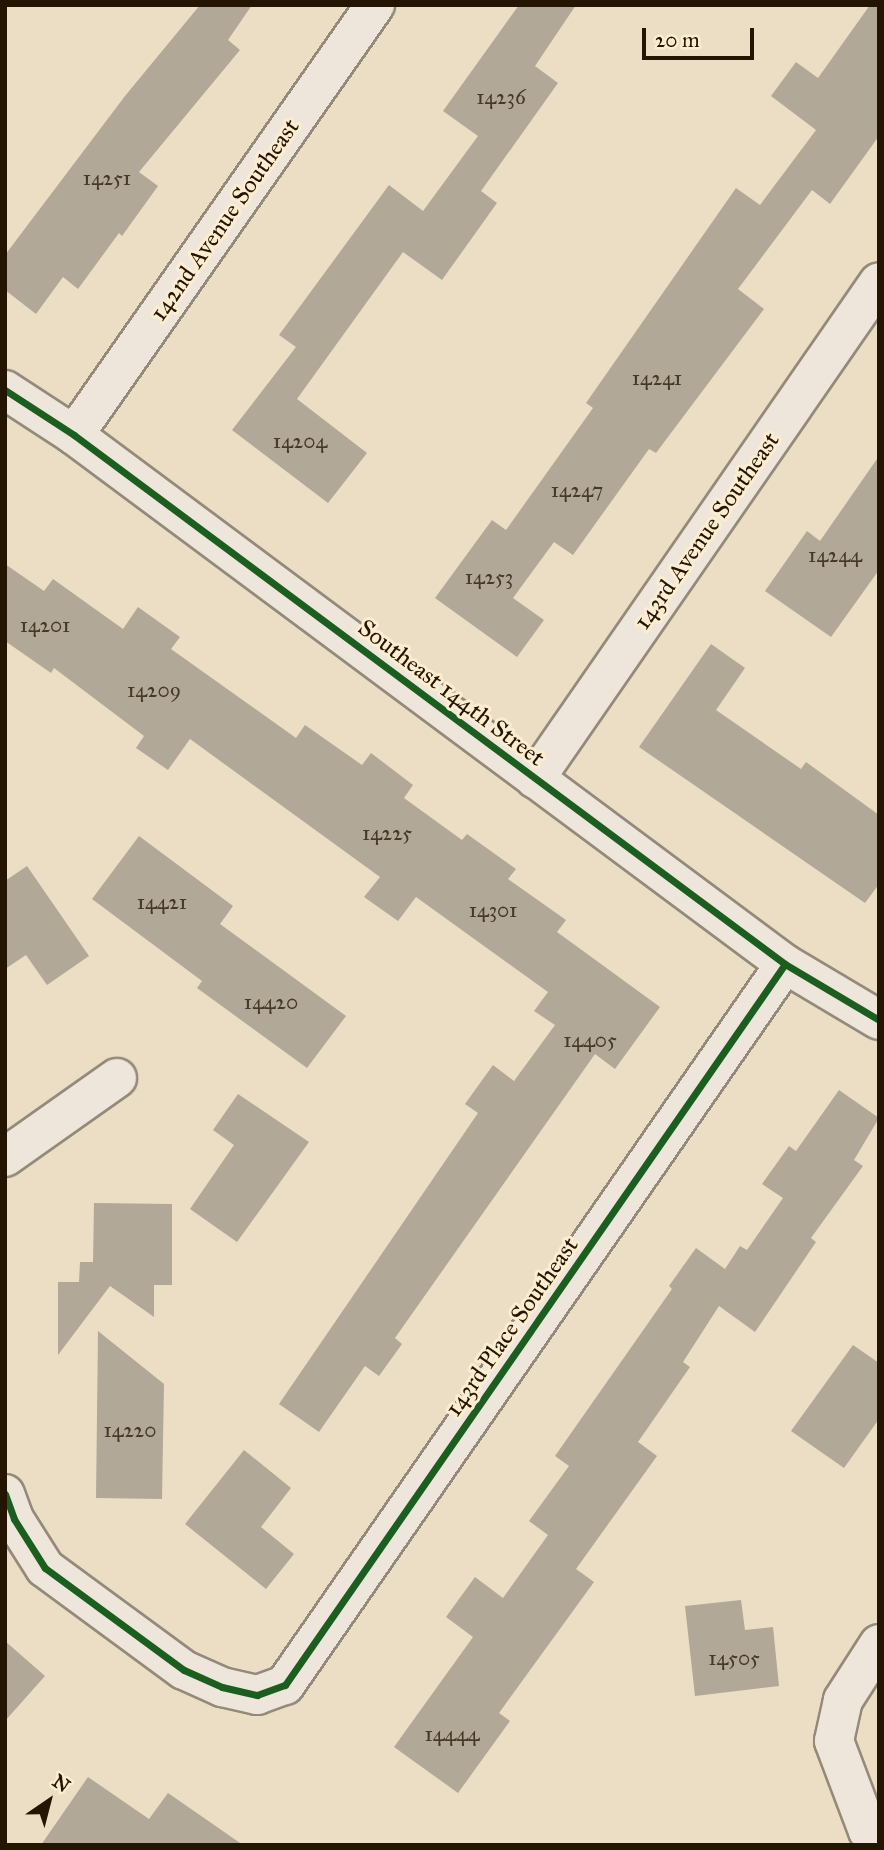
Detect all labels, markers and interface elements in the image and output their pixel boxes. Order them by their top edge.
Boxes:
scale bar [646,14,758,58]
text: 20 m [655,27,700,53]
house number: 14236 [476,84,526,110]
street label: 142nd Avenue Southeast [144,113,306,327]
house number: 14251 [83,165,131,191]
house number: 14241 [632,365,682,391]
street label: 143rd Avenue Southeast [628,427,786,635]
house number: 14204 [273,428,327,454]
house number: 14247 [551,477,603,503]
house number: 14244 [808,542,862,568]
house number: 14253 [465,564,513,590]
house number: 14201 [20,612,70,638]
street label: Southeast 144th Street [352,613,550,773]
house number: 14209 [127,677,181,703]
house number: 14225 [362,820,412,846]
house number: 14421 [137,889,187,915]
house number: 14301 [469,897,517,923]
house number: 14420 [244,989,298,1015]
house number: 14405 [563,1027,617,1053]
street label: 143rd Place Southeast [439,1232,585,1422]
house number: 14220 [104,1417,156,1443]
house number: 14505 [708,1645,760,1671]
house number: 14444 [424,1721,480,1747]
north arrow [14,1766,84,1836]
text: N [48,1769,75,1797]

